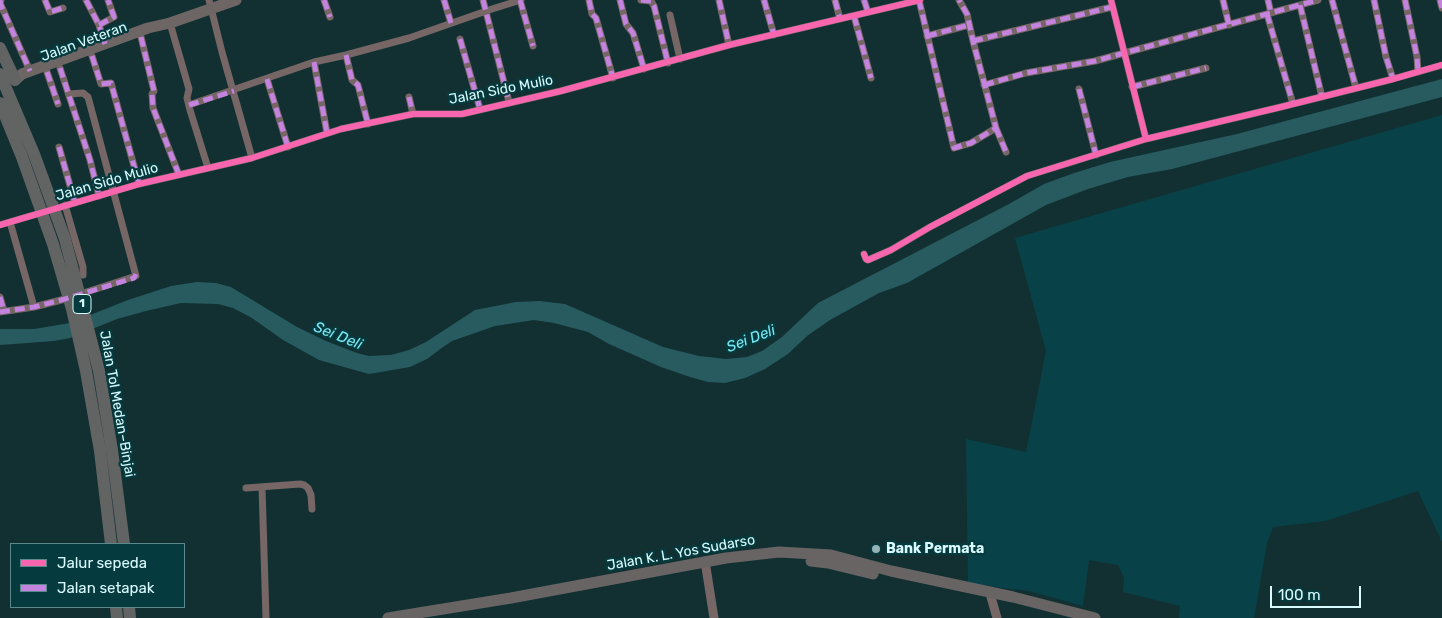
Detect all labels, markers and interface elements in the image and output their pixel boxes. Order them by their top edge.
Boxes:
street label: Jalan Veteran [39,19,129,65]
street label: Jalan Sido Mulio [447,72,555,108]
street label: Jalan Sido Mulio [54,159,160,205]
road number: 1 [73,294,91,314]
water label: Sei Deli [311,318,365,354]
water label: Sei Deli [724,321,778,357]
street label: Jalan Tol Medan–Binjai [96,329,138,479]
street label: Jalan K. L. Yos Sudarso [606,532,756,574]
place label: Bank Permata [886,541,984,557]
legend [10,543,185,608]
marker: Bank Permata [870,543,882,555]
text: Jalur sepeda [57,554,147,572]
scale bar [1272,576,1363,608]
text: Jalan setapak [57,579,155,597]
text: 100 m [1278,586,1320,604]

